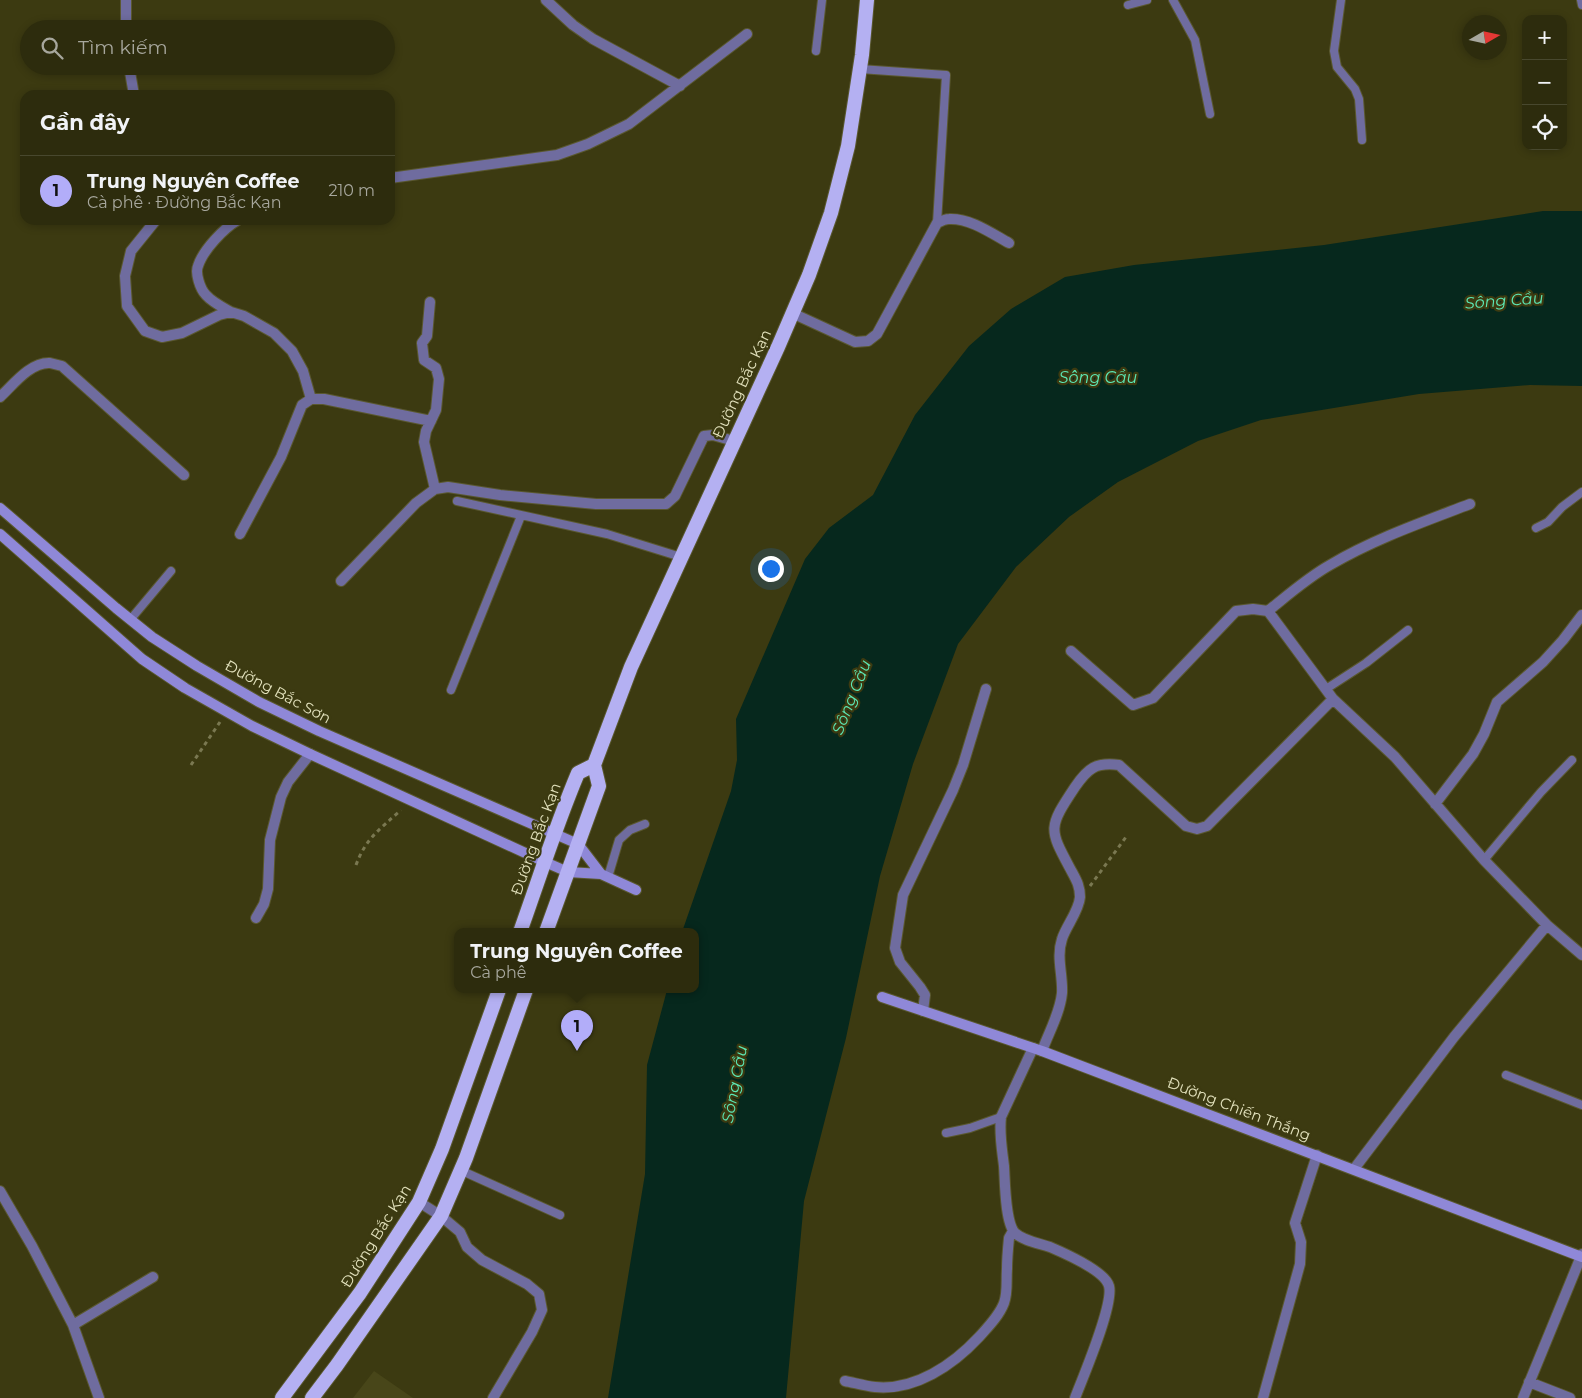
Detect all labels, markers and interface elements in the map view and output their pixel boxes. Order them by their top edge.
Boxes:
north arrow [1462,15,1507,60]
map controls [1522,15,1567,150]
button: + [1522,15,1567,60]
search box [20,20,395,75]
icon: search [38,34,66,62]
text: Tìm kiếm [78,36,168,59]
button: − [1522,60,1567,105]
button: locate [1522,105,1567,150]
text: Gần đây [40,110,129,135]
text: Trung Nguyên Coffee [87,170,299,193]
text: 1 [53,181,59,200]
text: 210 m [328,181,375,200]
text: Cà phê · Đường Bắc Kạn [87,193,282,212]
water label: Sông Cầu [1464,288,1544,313]
street label: Đường Bắc Kạn [708,326,775,441]
water label: Sông Cầu [1059,368,1138,387]
your location [758,556,784,582]
street label: Đường Bắc Sơn [222,656,335,728]
water label: Sông Cầu [828,657,875,737]
street label: Đường Bắc Kạn [506,780,565,898]
popup [454,928,699,993]
text: Trung Nguyên Coffee [470,940,683,963]
text: Cà phê [470,963,526,982]
pin: 1 [561,1010,593,1051]
water label: Sông Cầu [718,1043,751,1124]
street label: Đường Chiến Thắng [1165,1072,1314,1145]
street label: Đường Bắc Kạn [336,1181,415,1291]

